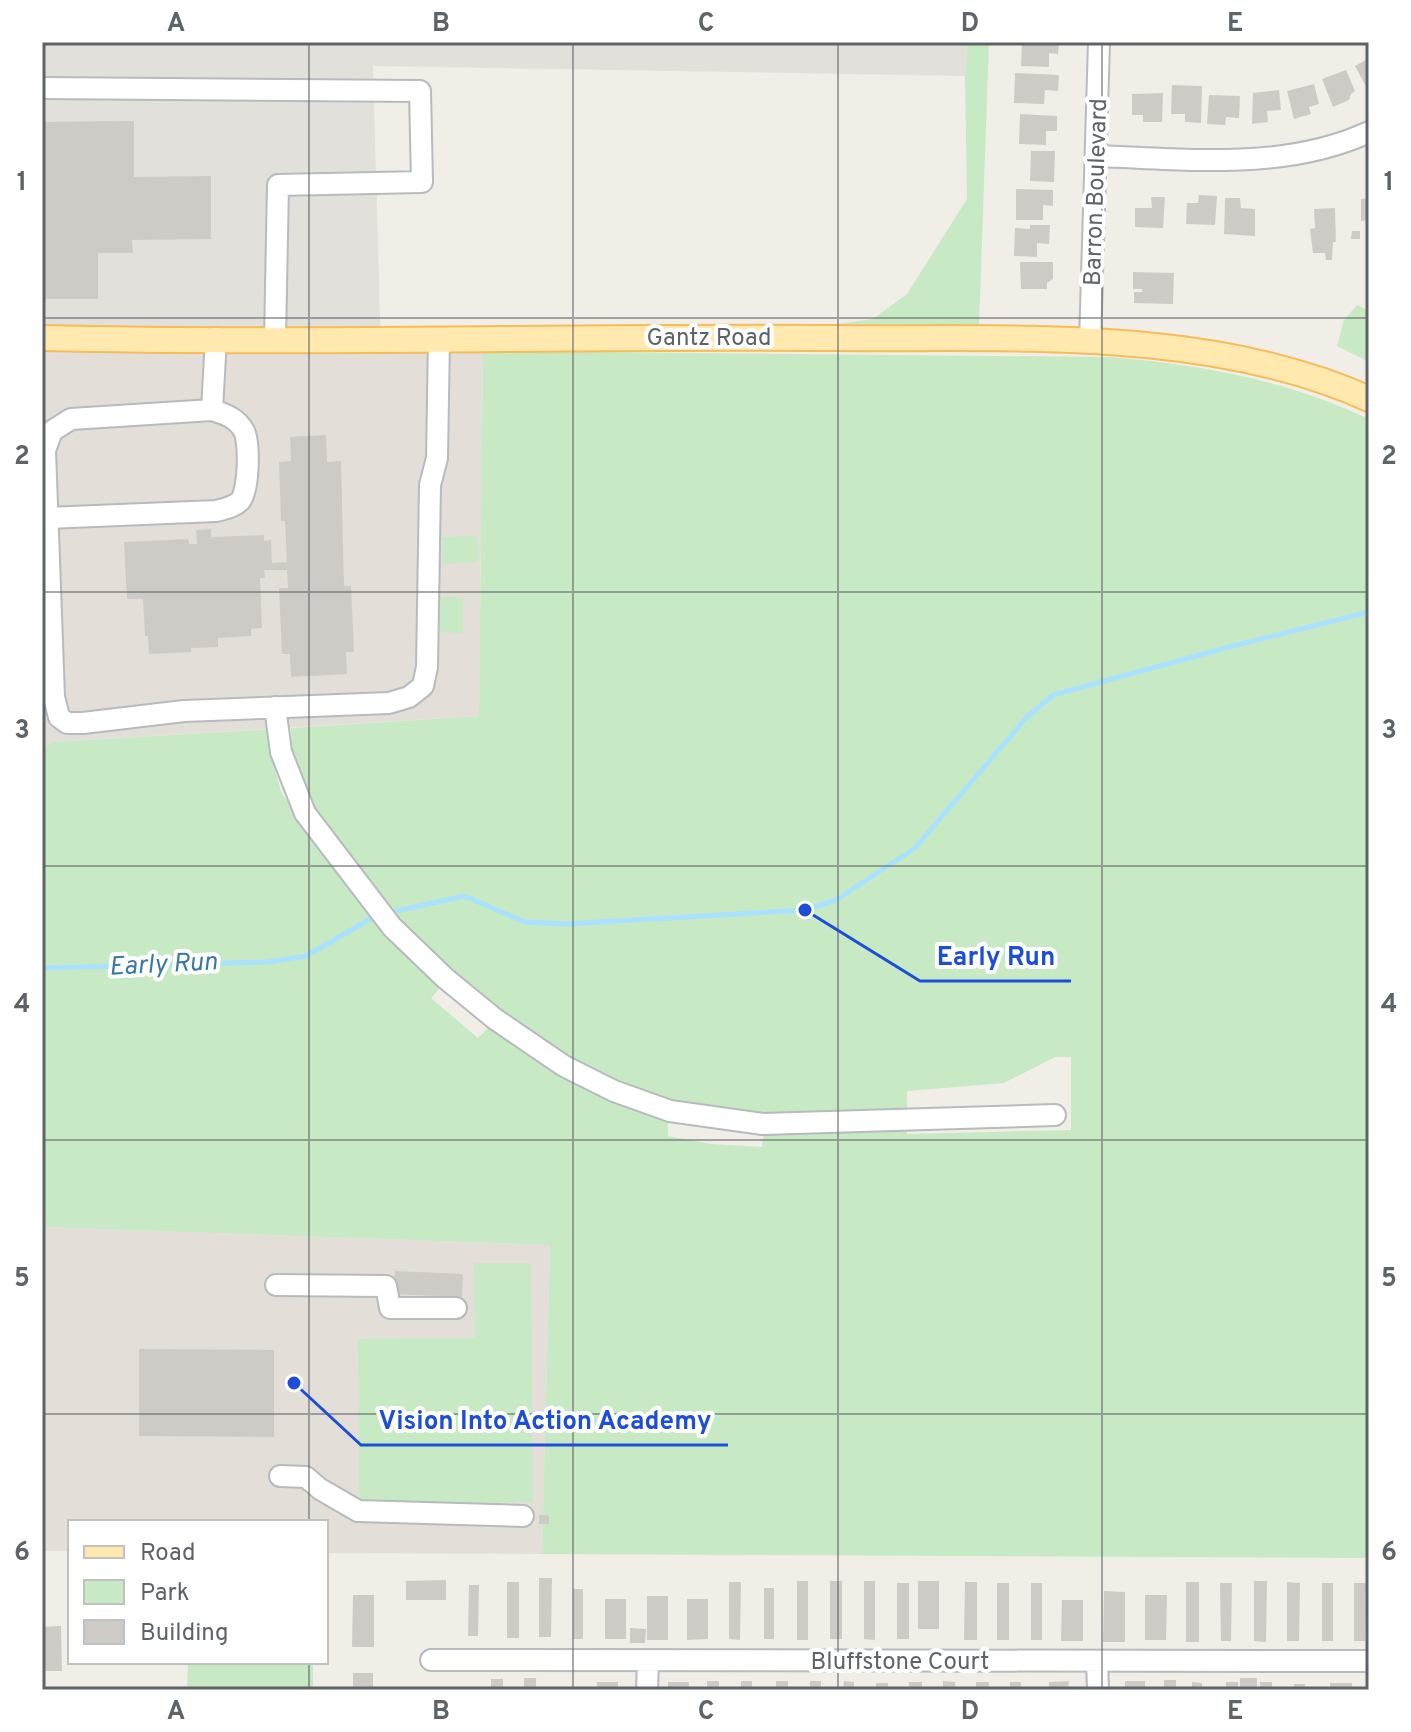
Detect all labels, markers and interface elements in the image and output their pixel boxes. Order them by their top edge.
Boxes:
text: A [167,8,185,41]
text: B [432,8,450,41]
text: C [698,8,714,41]
text: D [961,8,979,41]
text: E [1227,8,1243,41]
street label: Barron Boulevard [1079,98,1115,286]
text: 1 [17,167,27,200]
text: 1 [1384,167,1394,200]
street label: Gantz Road [647,324,771,354]
text: 2 [14,441,30,474]
text: 2 [1381,441,1397,474]
text: 3 [14,715,30,748]
text: 3 [1381,715,1397,748]
callout: Early Run [920,931,1071,981]
text: Early Run [937,942,1055,975]
water label: Early Run [108,946,218,985]
text: 4 [14,989,30,1022]
text: 4 [1381,989,1397,1022]
text: 5 [14,1263,30,1296]
text: 5 [1381,1263,1397,1296]
callout: Vision Into Action Academy [361,1395,728,1445]
text: Vision Into Action Academy [378,1406,712,1439]
legend [68,1520,328,1664]
text: 6 [14,1537,30,1570]
text: 6 [1381,1537,1397,1570]
text: Road [140,1539,196,1569]
text: Park [140,1579,190,1609]
text: Building [140,1619,229,1649]
street label: Bluffstone Court [811,1648,989,1678]
text: A [167,1696,185,1729]
text: B [432,1696,450,1729]
text: C [698,1696,714,1729]
text: D [961,1696,979,1729]
text: E [1227,1696,1243,1729]

